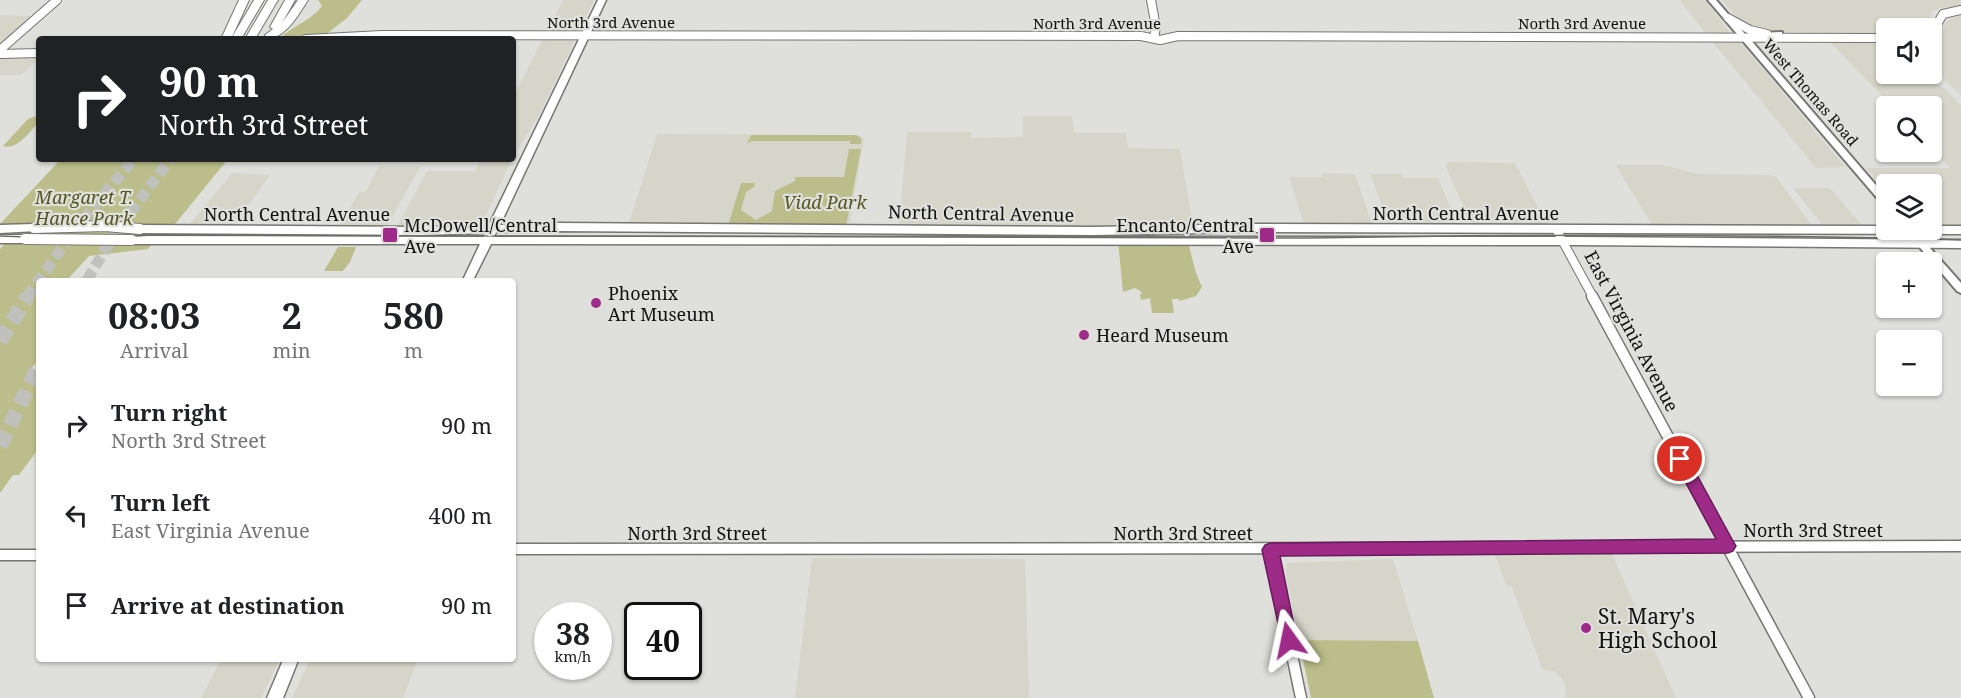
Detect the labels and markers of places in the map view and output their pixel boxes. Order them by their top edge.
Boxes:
place label: McDowell/Central Ave [404,213,558,258]
place label: Encanto/Central Ave [1116,213,1254,258]
marker: McDowell/Central Ave [381,226,399,244]
marker: Encanto/Central Ave [1258,226,1276,244]
place label: Phoenix Art Museum [608,281,715,326]
marker: Phoenix Art Museum [589,296,603,310]
place label: Heard Museum [1096,323,1229,347]
marker: Heard Museum [1077,328,1091,342]
pin [1654,433,1705,484]
place label: St. Mary's High School [1598,602,1718,654]
marker: St. Mary's High School [1579,621,1593,635]

